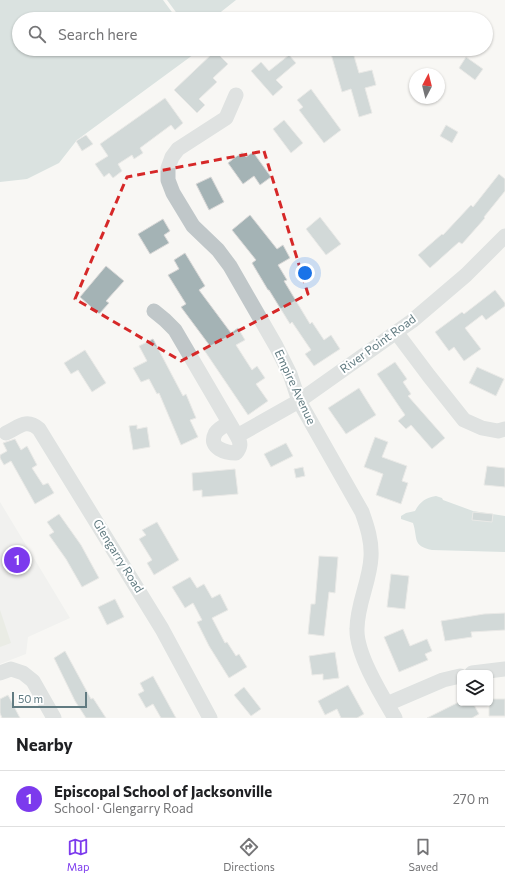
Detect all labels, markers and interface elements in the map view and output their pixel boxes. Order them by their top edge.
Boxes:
search box [12,12,493,56]
icon: search [26,23,48,45]
text: Search here [58,25,137,43]
north arrow [409,68,445,104]
your location [295,263,315,283]
street label: River Point Road [337,311,418,375]
street label: Empire Avenue [272,347,319,426]
street label: Glengarry Road [91,516,147,595]
pin: 1 [4,545,30,575]
map controls [457,670,493,706]
button: layers [457,670,493,706]
scale bar [12,690,87,709]
text: 50 m [18,692,43,705]
text: Nearby [16,734,73,755]
text: Episcopal School of Jacksonville [54,782,272,800]
text: 1 [26,791,32,807]
text: 270 m [453,791,489,807]
text: School · Glengarry Road [54,800,193,816]
tab: Map [67,836,90,873]
tab: Directions [223,836,275,873]
tab: Saved [408,836,438,873]

